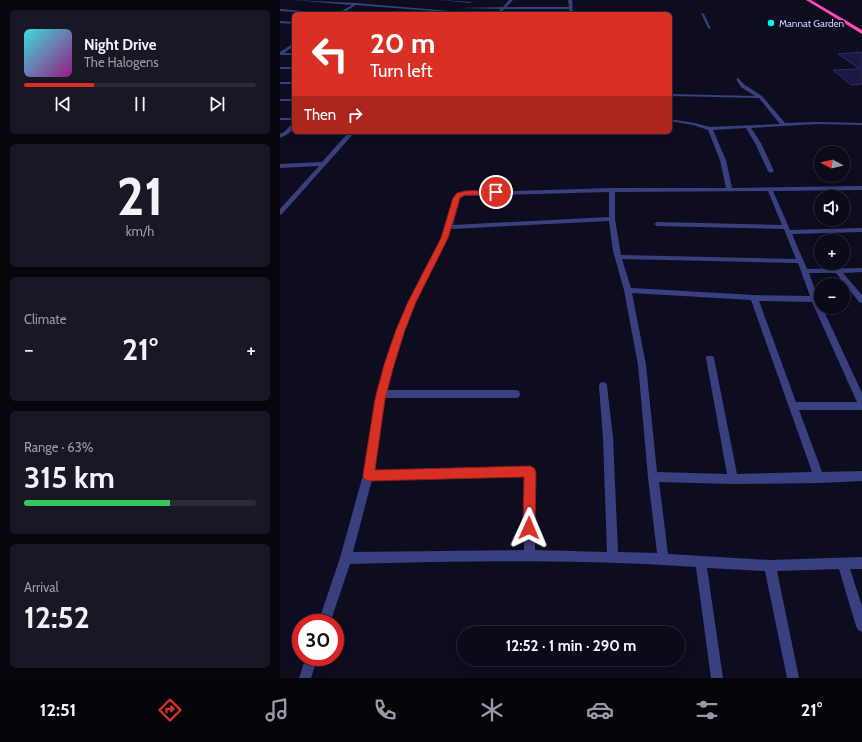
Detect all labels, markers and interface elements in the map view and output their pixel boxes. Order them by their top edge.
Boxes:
place label: Mannat Garden [779,17,845,30]
marker: Mannat Garden [766,18,776,28]
text: 20 m [370,26,435,60]
icon: left [304,28,356,80]
text: Night Drive [84,36,157,54]
text: The Halogens [84,54,159,70]
text: Turn left [370,60,433,82]
icon: previous [52,93,74,115]
icon: pause [129,93,151,115]
icon: next [206,93,228,115]
icon: right [344,104,366,126]
text: Then [304,106,336,124]
north arrow [814,146,850,182]
map controls [814,146,850,314]
text: 21 [117,165,163,228]
pin [479,175,513,209]
icon: arrive [485,181,507,203]
button: sound [814,190,850,226]
text: km/h [126,223,154,239]
button: + [814,234,850,270]
button: − [814,278,850,314]
text: Climate [24,311,66,327]
text: 21° [122,331,158,368]
text: − [24,336,34,363]
text: + [246,336,256,363]
text: Range · 63% [24,439,93,455]
text: 315 km [24,459,115,496]
position arrow [508,507,550,549]
text: Arrival [24,579,59,595]
text: 12:52 [24,599,90,636]
speed limit sign: 30 [292,614,344,666]
text: 12:52 · 1 min · 290 m [506,637,636,655]
icon: directions [156,696,184,724]
icon: music [263,696,291,724]
icon: phone [371,696,399,724]
icon: climate [478,696,506,724]
icon: car [586,696,614,724]
icon: filters [693,696,721,724]
text: 12:51 [40,699,76,721]
text: 21° [801,699,822,721]

